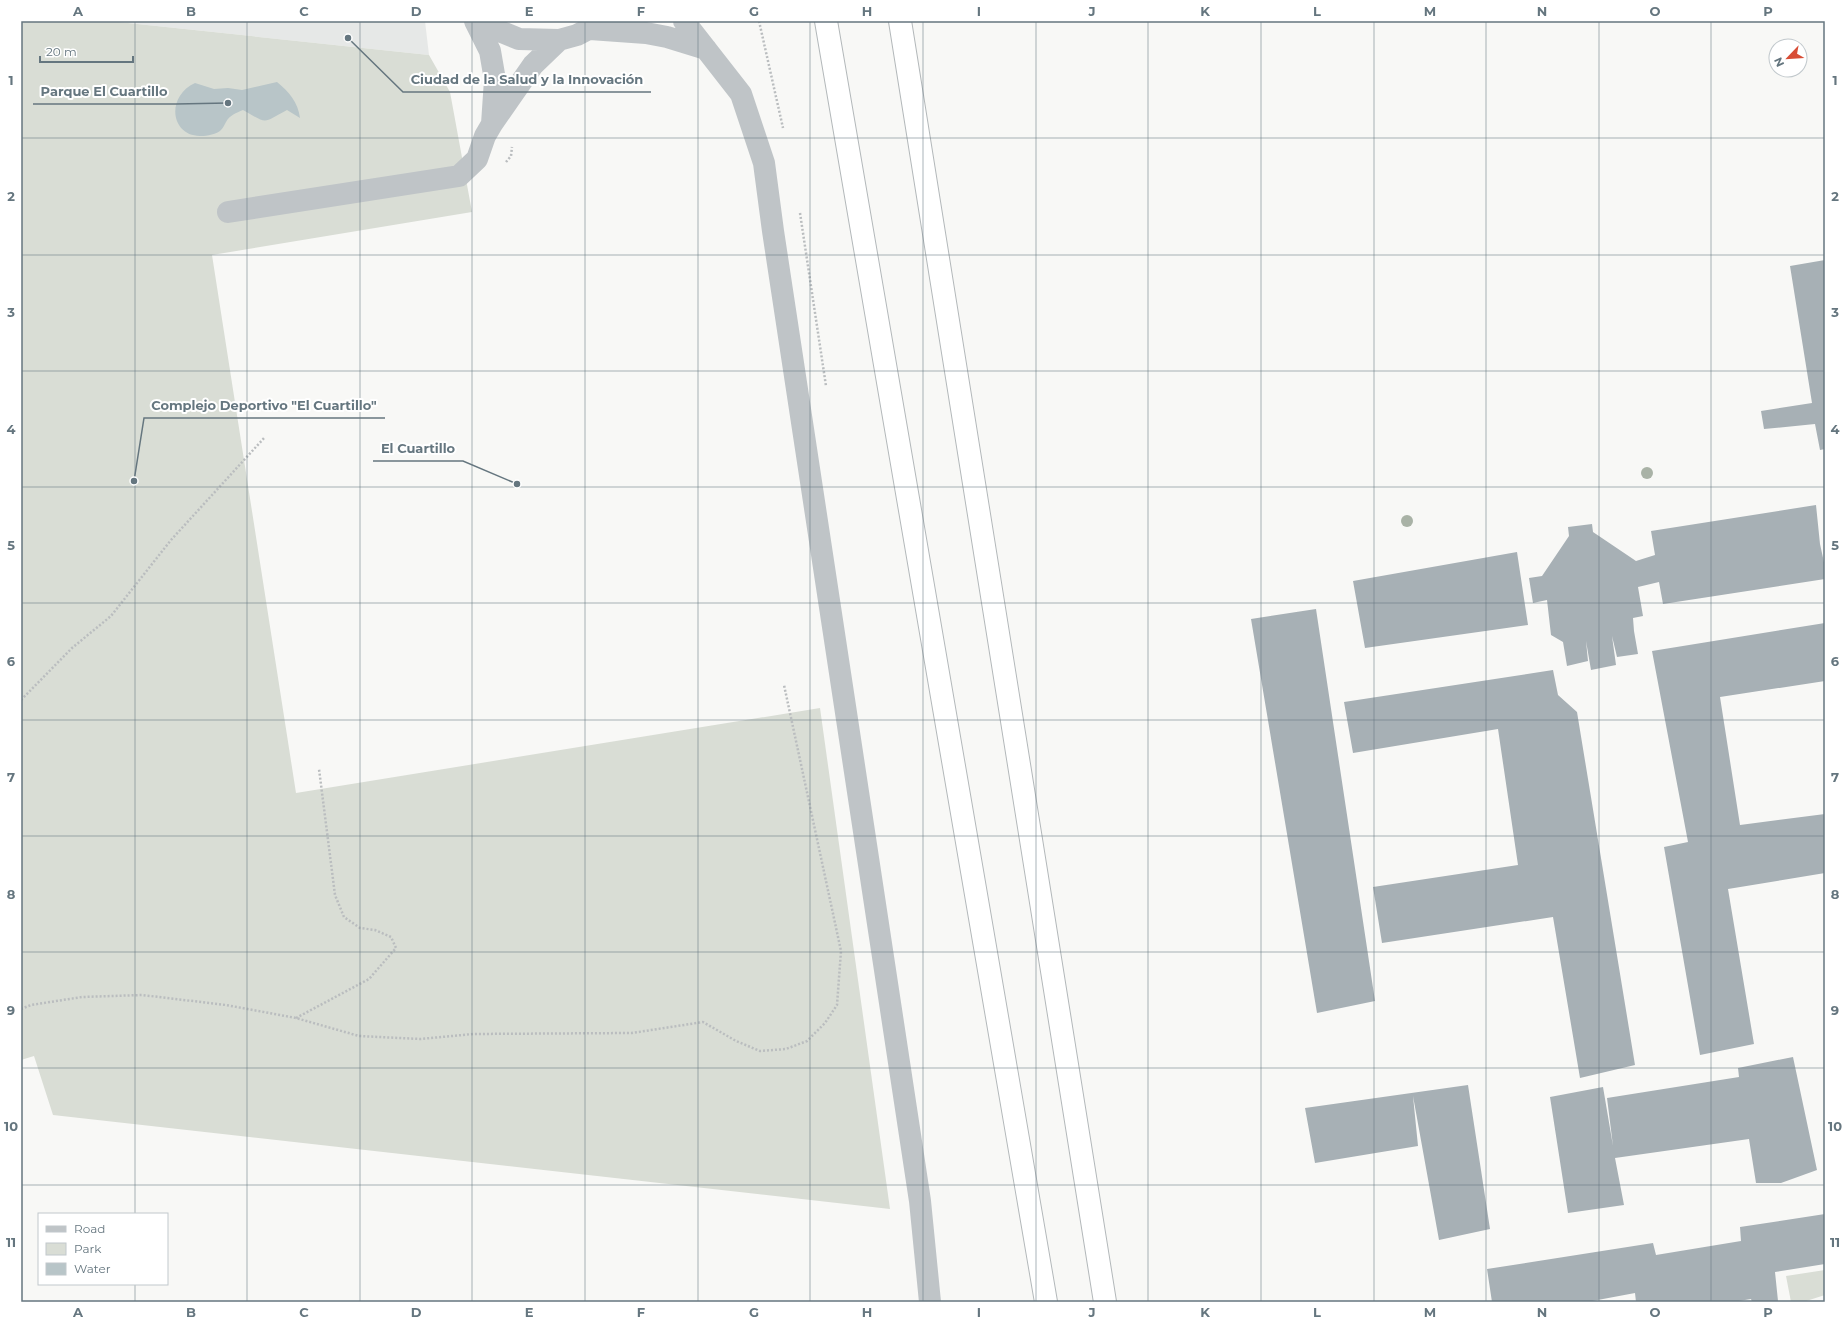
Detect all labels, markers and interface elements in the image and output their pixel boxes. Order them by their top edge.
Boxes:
text: A [72,3,84,19]
text: B [186,3,196,19]
text: C [299,3,309,19]
text: D [411,3,422,19]
text: E [525,3,534,19]
text: F [637,3,645,19]
text: G [749,3,759,19]
text: H [862,3,872,19]
text: I [977,3,981,19]
text: J [1087,3,1096,19]
text: K [1200,3,1210,19]
text: L [1313,3,1321,19]
text: M [1424,3,1436,19]
text: N [1537,3,1547,19]
text: O [1650,3,1661,19]
text: P [1763,3,1773,19]
scale bar [40,38,133,64]
north arrow [1768,38,1808,78]
text: 20 m [46,44,77,59]
text: N [1771,55,1787,69]
callout: Ciudad de la Salud y la Innovación [403,67,651,92]
text: Ciudad de la Salud y la Innovación [411,71,643,87]
text: 1 [8,72,14,88]
text: 1 [1832,72,1838,88]
callout: Parque El Cuartillo [33,79,176,104]
text: Parque El Cuartillo [41,83,168,99]
text: 2 [7,188,15,204]
text: 2 [1831,188,1839,204]
text: 3 [6,304,15,320]
text: 3 [1830,304,1839,320]
callout: Complejo Deportivo "El Cuartillo" [144,393,385,418]
text: Complejo Deportivo "El Cuartillo" [151,397,377,413]
text: 4 [7,421,16,437]
text: 4 [1831,421,1840,437]
callout: El Cuartillo [373,436,463,461]
text: El Cuartillo [381,440,456,456]
text: 5 [7,537,15,553]
text: 5 [1831,537,1839,553]
text: 6 [7,653,16,669]
text: 6 [1831,653,1840,669]
text: 7 [7,769,15,785]
text: 7 [1831,769,1839,785]
text: 8 [7,886,16,902]
text: 8 [1831,886,1840,902]
text: 9 [7,1002,15,1018]
text: 9 [1831,1002,1839,1018]
text: 10 [4,1118,18,1134]
text: 10 [1828,1118,1842,1134]
legend [38,1213,168,1285]
text: Road [74,1221,105,1236]
text: 11 [6,1234,16,1250]
text: 11 [1830,1234,1840,1250]
text: Park [74,1241,102,1256]
text: Water [74,1261,111,1276]
text: A [72,1304,84,1320]
text: B [186,1304,196,1320]
text: C [299,1304,309,1320]
text: D [411,1304,422,1320]
text: E [525,1304,534,1320]
text: F [637,1304,645,1320]
text: G [749,1304,759,1320]
text: H [862,1304,872,1320]
text: I [977,1304,981,1320]
text: J [1087,1304,1096,1320]
text: K [1200,1304,1210,1320]
text: L [1313,1304,1321,1320]
text: M [1424,1304,1436,1320]
text: N [1537,1304,1547,1320]
text: O [1650,1304,1661,1320]
text: P [1763,1304,1773,1320]

